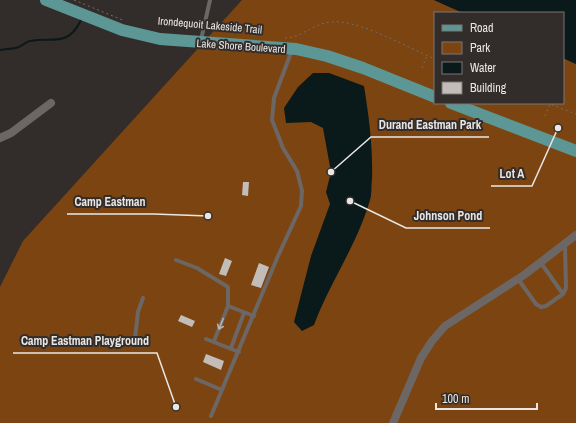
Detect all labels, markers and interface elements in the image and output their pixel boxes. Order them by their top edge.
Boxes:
legend [434,12,564,104]
street label: Irondequoit Lakeside Trail [157,13,263,37]
text: Road [470,20,494,36]
street label: Lake Shore Boulevard [196,36,286,56]
text: Park [470,40,490,56]
text: Water [470,60,497,76]
text: Building [470,80,507,96]
callout: Durand Eastman Park [371,113,489,137]
text: Durand Eastman Park [379,117,482,133]
callout: Lot A [491,162,532,186]
text: Lot A [500,166,525,182]
callout: Camp Eastman [67,190,154,214]
text: Camp Eastman [74,194,146,210]
callout: Johnson Pond [406,204,490,228]
text: Johnson Pond [414,208,482,224]
one-way arrow [216,317,224,329]
callout: Camp Eastman Playground [13,329,157,353]
text: Camp Eastman Playground [21,333,149,349]
scale bar [436,385,537,411]
text: 100 m [442,391,469,407]

